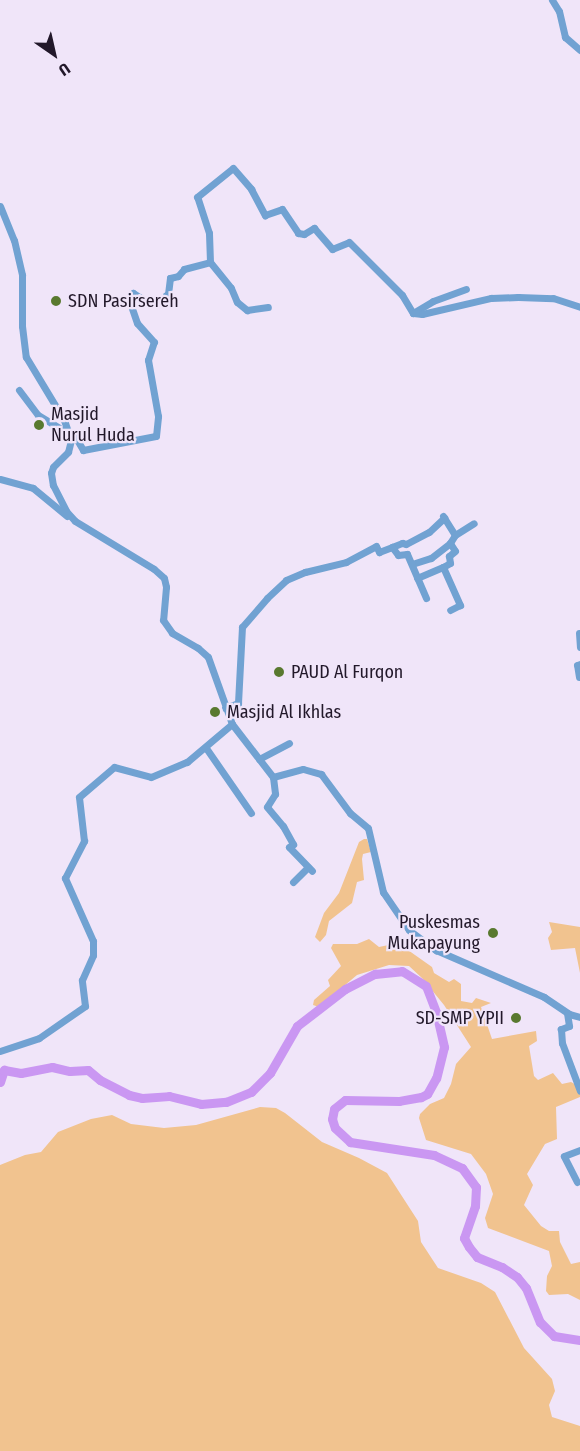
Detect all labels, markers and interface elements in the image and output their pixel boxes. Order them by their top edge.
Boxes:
north arrow [24,24,84,84]
text: U [55,59,74,80]
place label: SDN Pasirsereh [68,290,179,312]
marker: SDN Pasirsereh [49,294,63,308]
place label: Masjid Nurul Huda [51,404,135,446]
marker: Masjid Nurul Huda [32,418,46,432]
place label: PAUD Al Furqon [291,661,403,683]
marker: PAUD Al Furqon [272,665,286,679]
place label: Masjid Al Ikhlas [227,701,341,723]
marker: Masjid Al Ikhlas [208,705,222,719]
place label: Puskesmas Mukapayung [387,912,480,954]
marker: Puskesmas Mukapayung [484,924,502,942]
place label: SD-SMP YPII [416,1007,504,1029]
marker: SD-SMP YPII [509,1011,523,1025]

